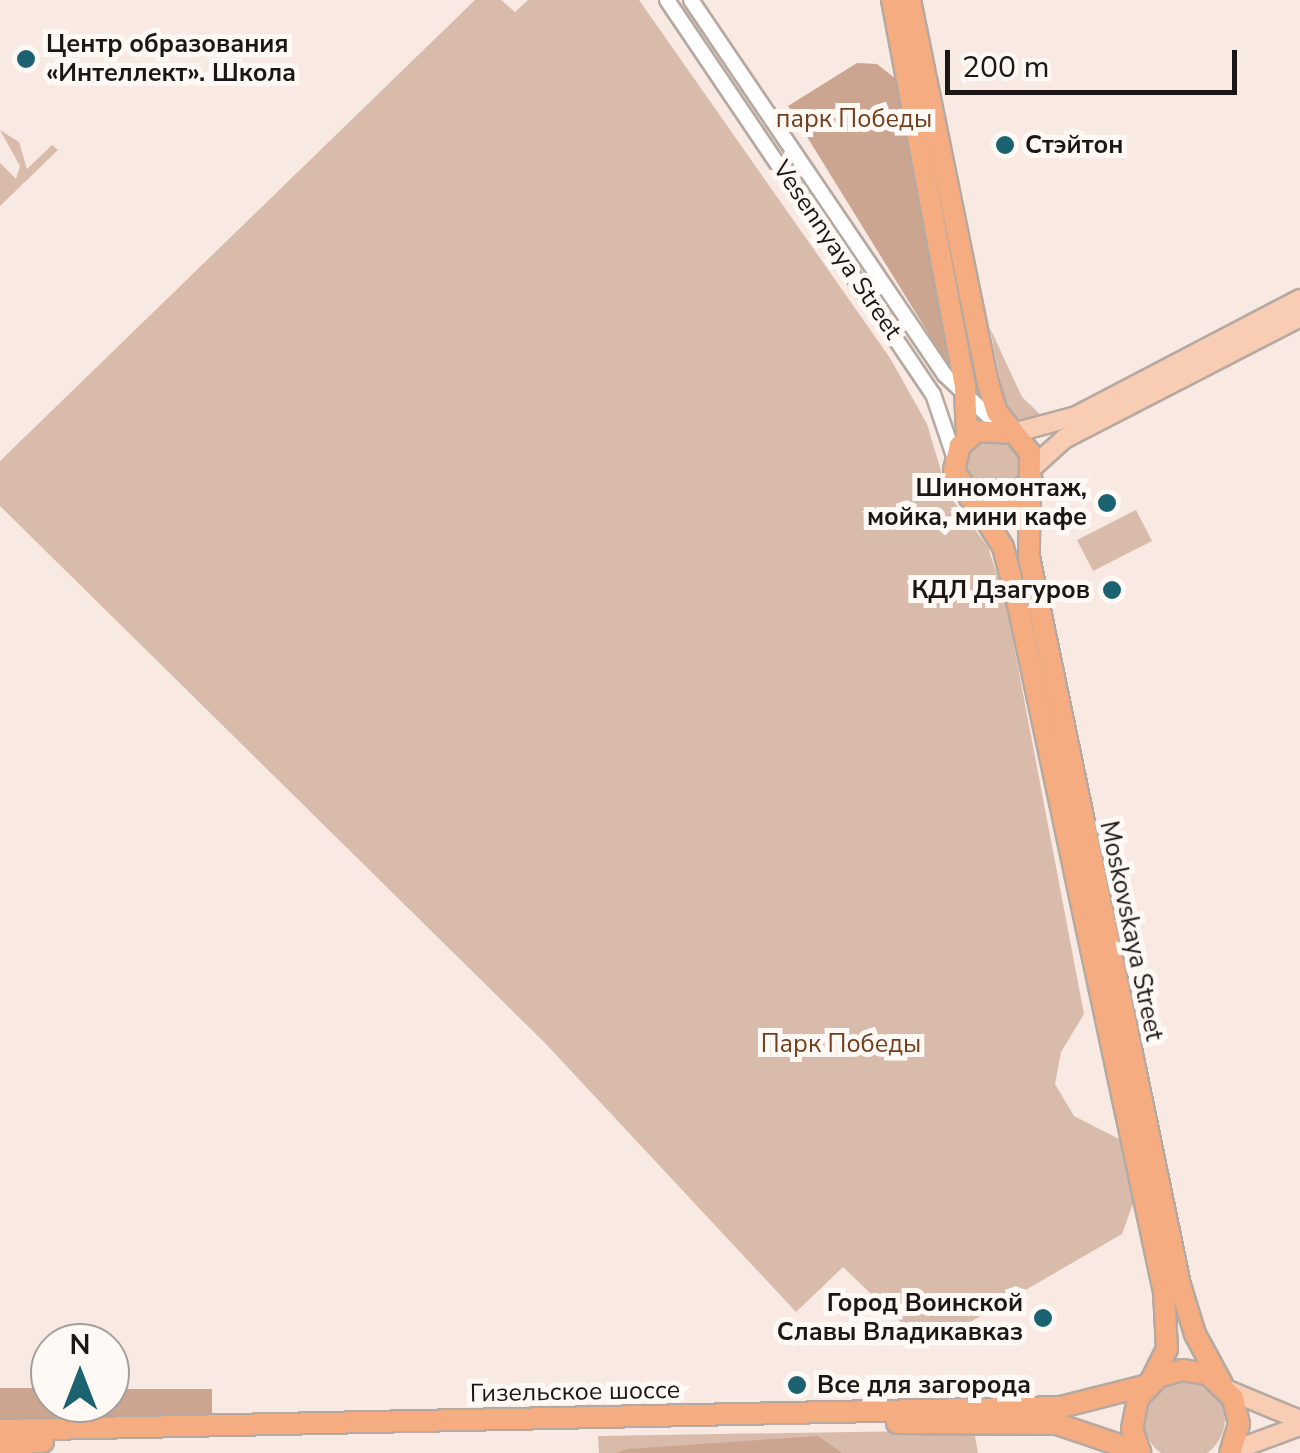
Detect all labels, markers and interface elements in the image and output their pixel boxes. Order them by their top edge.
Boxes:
place label: Центр образования «Интеллект». Школа [46,30,296,89]
scale bar [950,30,1242,92]
text: 200 m [962,47,1049,88]
marker: Центр образования «Интеллект». Школа [15,48,37,70]
park label: парк Победы [776,104,932,134]
place label: Стэйтон [1025,130,1123,160]
marker: Стэйтон [994,134,1016,156]
street label: Vesennyaya Street [766,155,908,345]
place label: Шиномонтаж, мойка, мини кафе [867,474,1087,533]
marker: Шиномонтаж, мойка, мини кафе [1096,492,1118,514]
place label: КДЛ Дзагуров [911,575,1090,605]
marker: КДЛ Дзагуров [1099,577,1125,603]
street label: Moskovskaya Street [1093,818,1169,1044]
park label: Парк Победы [761,1029,921,1059]
place label: Город Воинской Славы Владикавказ [777,1289,1023,1348]
marker: Город Воинской Славы Владикавказ [1032,1307,1054,1329]
north arrow [30,1323,130,1423]
text: N [70,1326,90,1364]
place label: Все для загорода [817,1370,1031,1400]
marker: Все для загорода [786,1374,808,1396]
street label: Гизельское шоссе [470,1375,680,1409]

